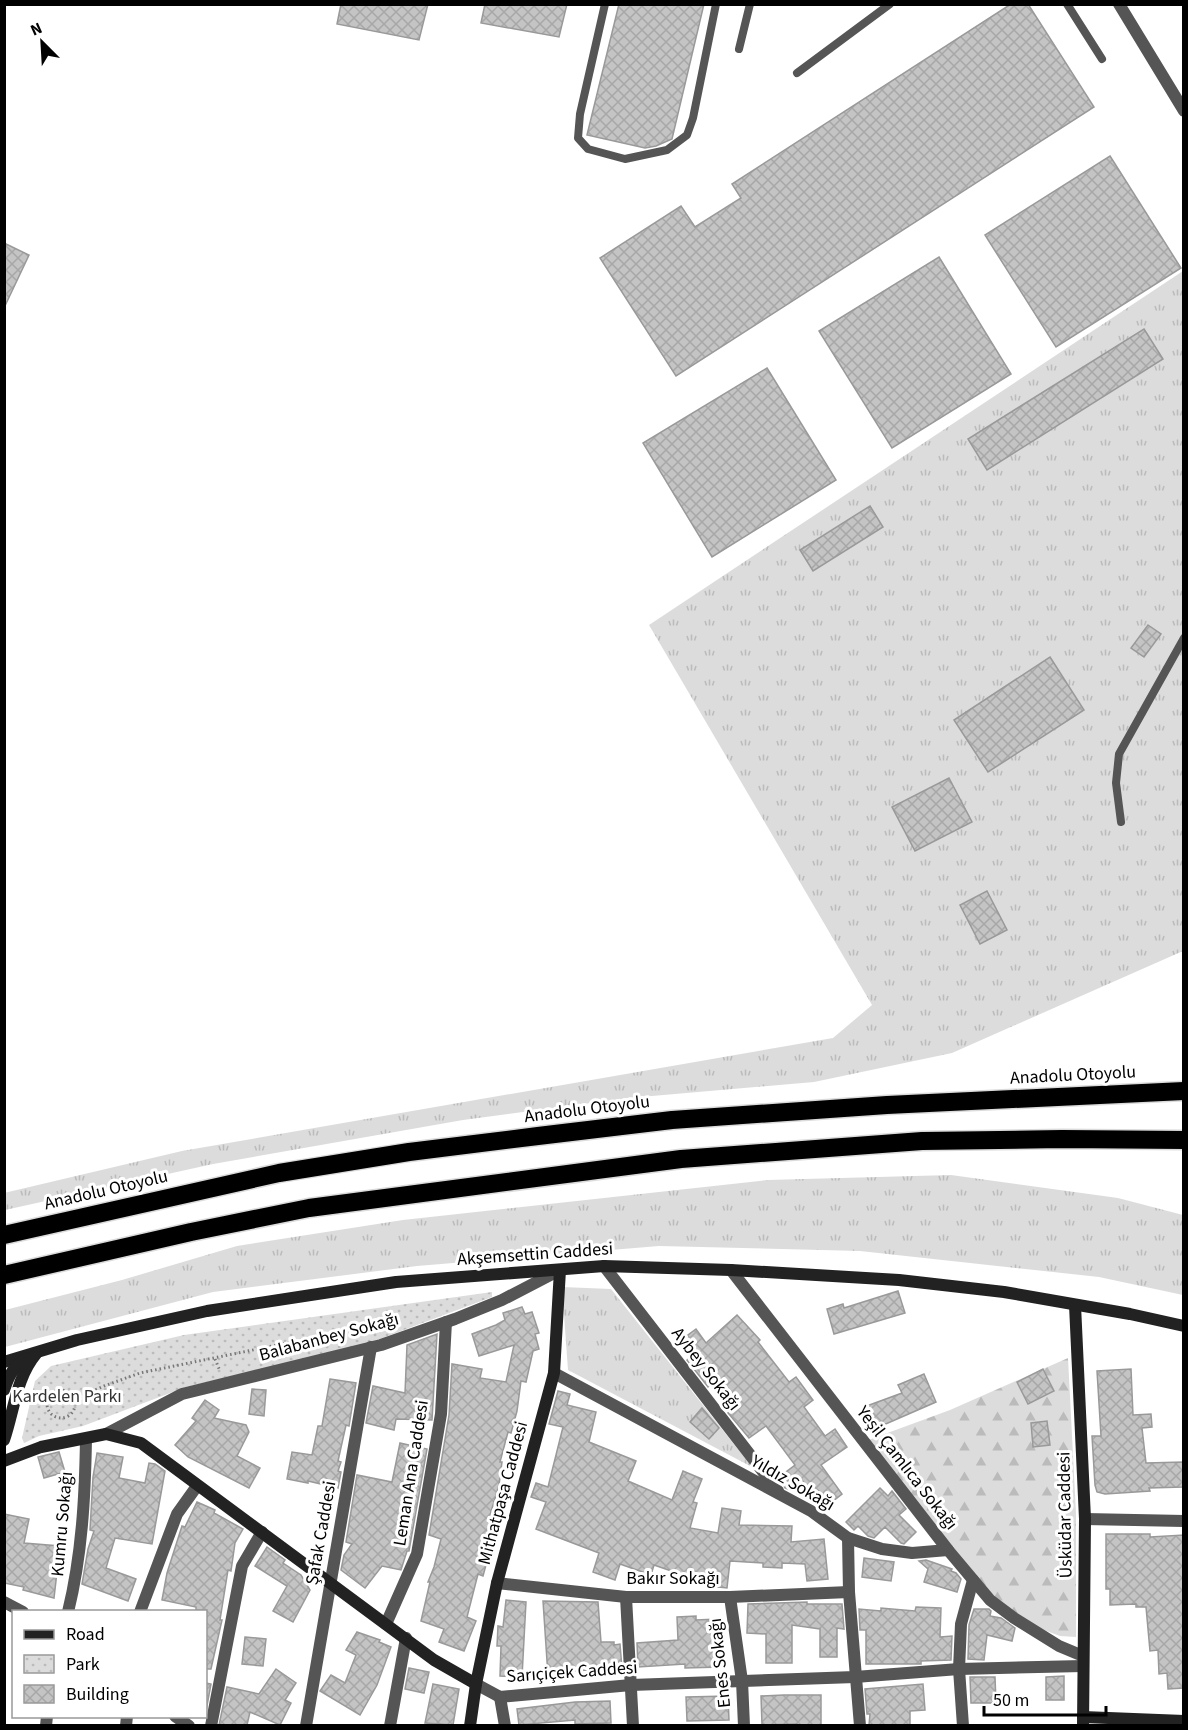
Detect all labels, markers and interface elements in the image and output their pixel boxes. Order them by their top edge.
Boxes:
north arrow [12,12,72,72]
text: N [27,17,46,41]
street label: Anadolu Otoyolu [1009,1059,1137,1091]
street label: Anadolu Otoyolu [523,1089,651,1129]
street label: Anadolu Otoyolu [42,1164,170,1216]
street label: Akşemsettin Caddesi [456,1236,614,1272]
street label: Balabanbey Sokağı [256,1306,402,1368]
street label: Aybey Sokağı [665,1322,747,1416]
park label: Kardelen Parkı [12,1384,122,1409]
street label: Leman Ana Caddesi [387,1398,435,1548]
street label: Yeşil Çamlıca Sokağı [850,1400,964,1535]
street label: Mithatpaşa Caddesi [472,1418,534,1568]
street label: Yıldız Sokağı [745,1448,840,1517]
street label: Üsküdar Caddesi [1051,1451,1079,1579]
street label: Kumru Sokağı [45,1471,79,1577]
street label: Şafak Caddesi [300,1479,342,1587]
street label: Bakır Sokağı [626,1566,720,1591]
legend [12,1610,207,1718]
street label: Enes Sokağı [703,1617,737,1709]
text: Road [66,1622,105,1647]
text: Park [66,1652,100,1677]
street label: Sarıçiçek Caddesi [506,1655,638,1689]
scale bar [984,1679,1106,1717]
text: Building [66,1682,129,1707]
text: 50 m [993,1688,1029,1713]

